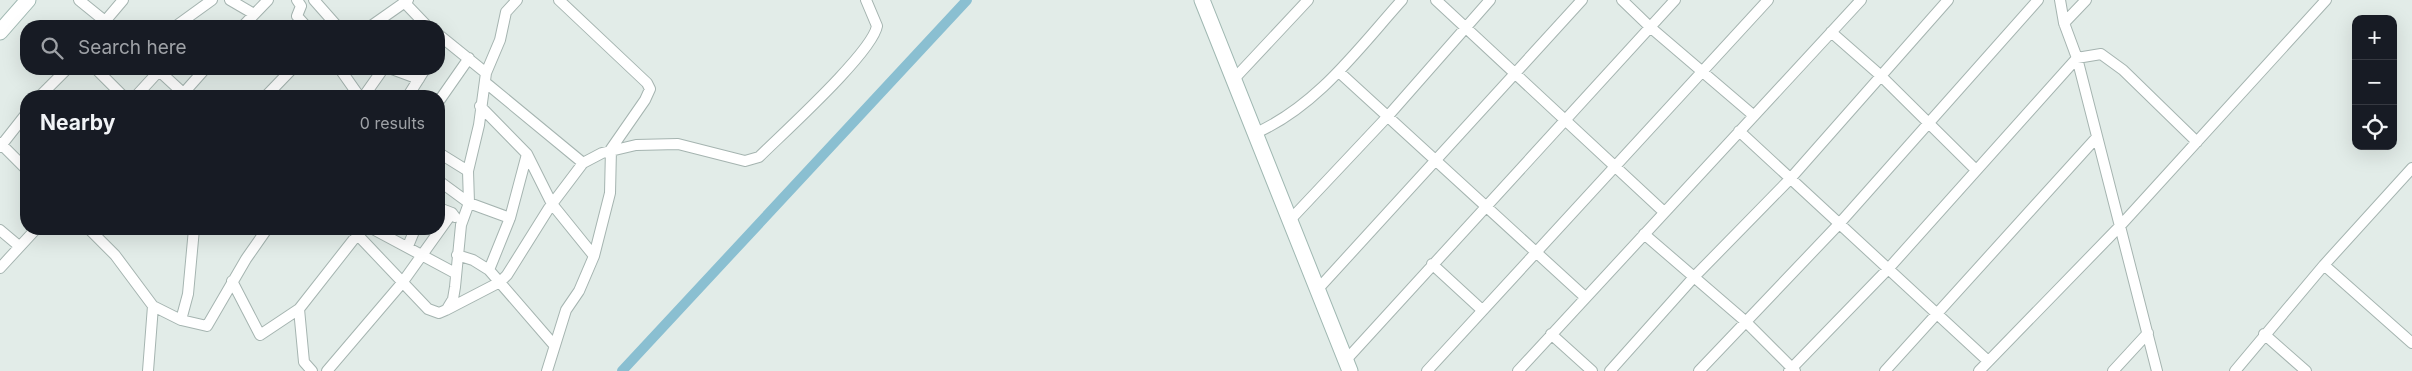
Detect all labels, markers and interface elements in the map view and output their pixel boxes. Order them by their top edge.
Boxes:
map controls [2352,15,2397,150]
button: + [2352,15,2397,60]
search box [20,20,445,75]
icon: search [38,34,66,62]
text: Search here [78,36,187,59]
button: − [2352,60,2397,105]
button: locate [2352,105,2397,150]
text: Nearby [40,110,115,135]
text: 0 results [360,113,425,133]

